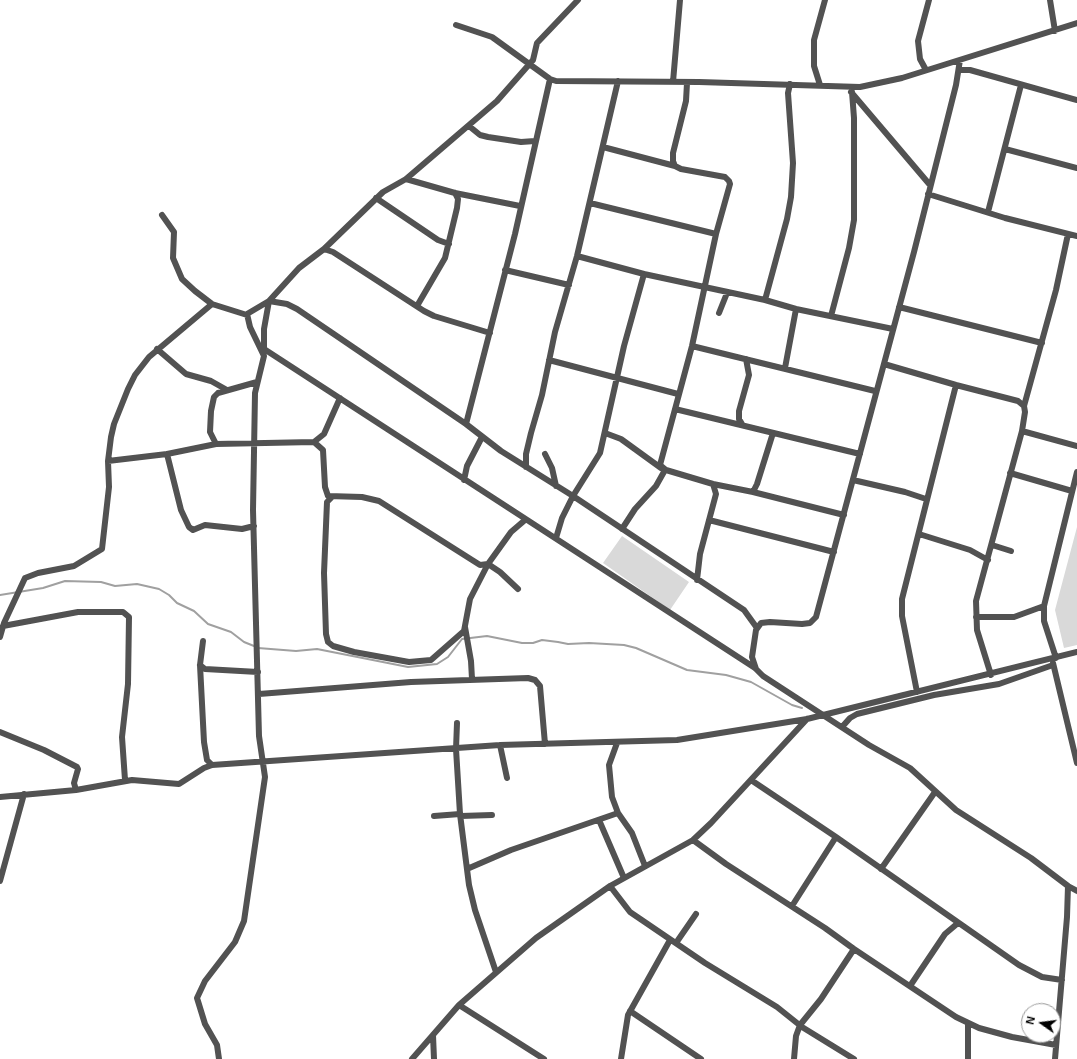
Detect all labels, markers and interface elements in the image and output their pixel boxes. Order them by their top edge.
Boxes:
north arrow [1021,1003,1061,1043]
text: N [1024,1015,1037,1026]

